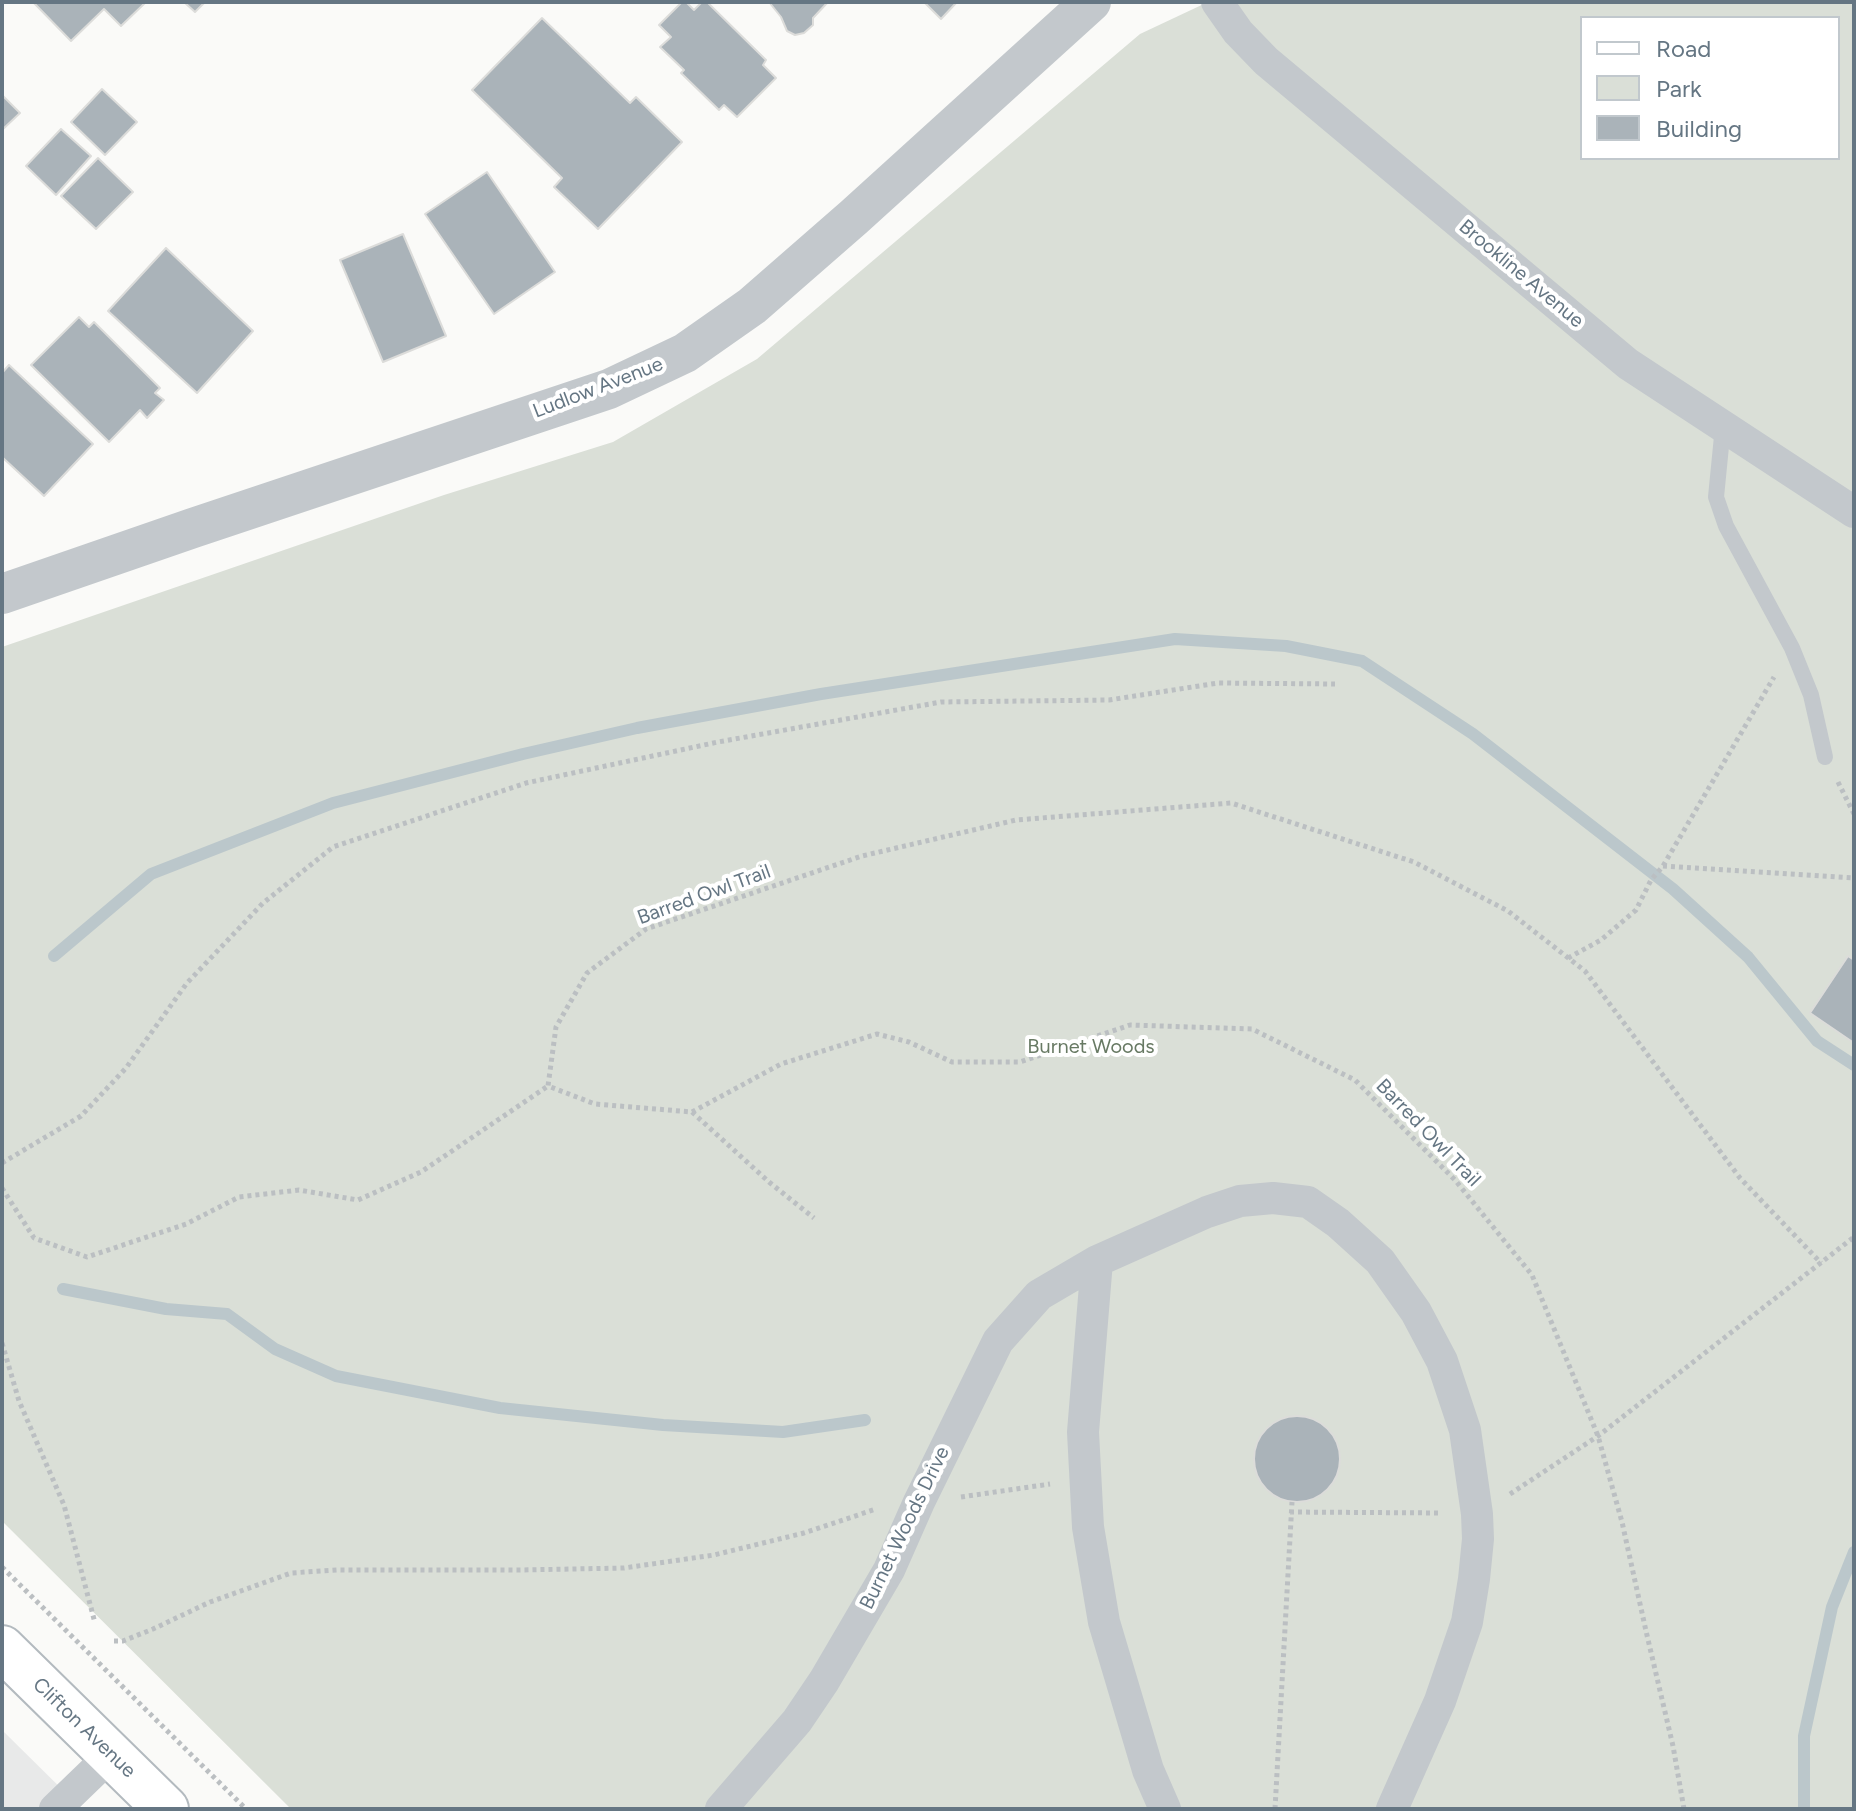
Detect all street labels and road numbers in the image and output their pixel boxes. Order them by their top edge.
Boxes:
street label: Brookline Avenue [1454,215,1588,333]
street label: Ludlow Avenue [530,352,666,424]
street label: Barred Owl Trail [634,860,774,930]
street label: Barred Owl Trail [1371,1074,1485,1192]
street label: Burnet Woods Drive [855,1443,955,1613]
street label: Clifton Avenue [28,1673,140,1783]

